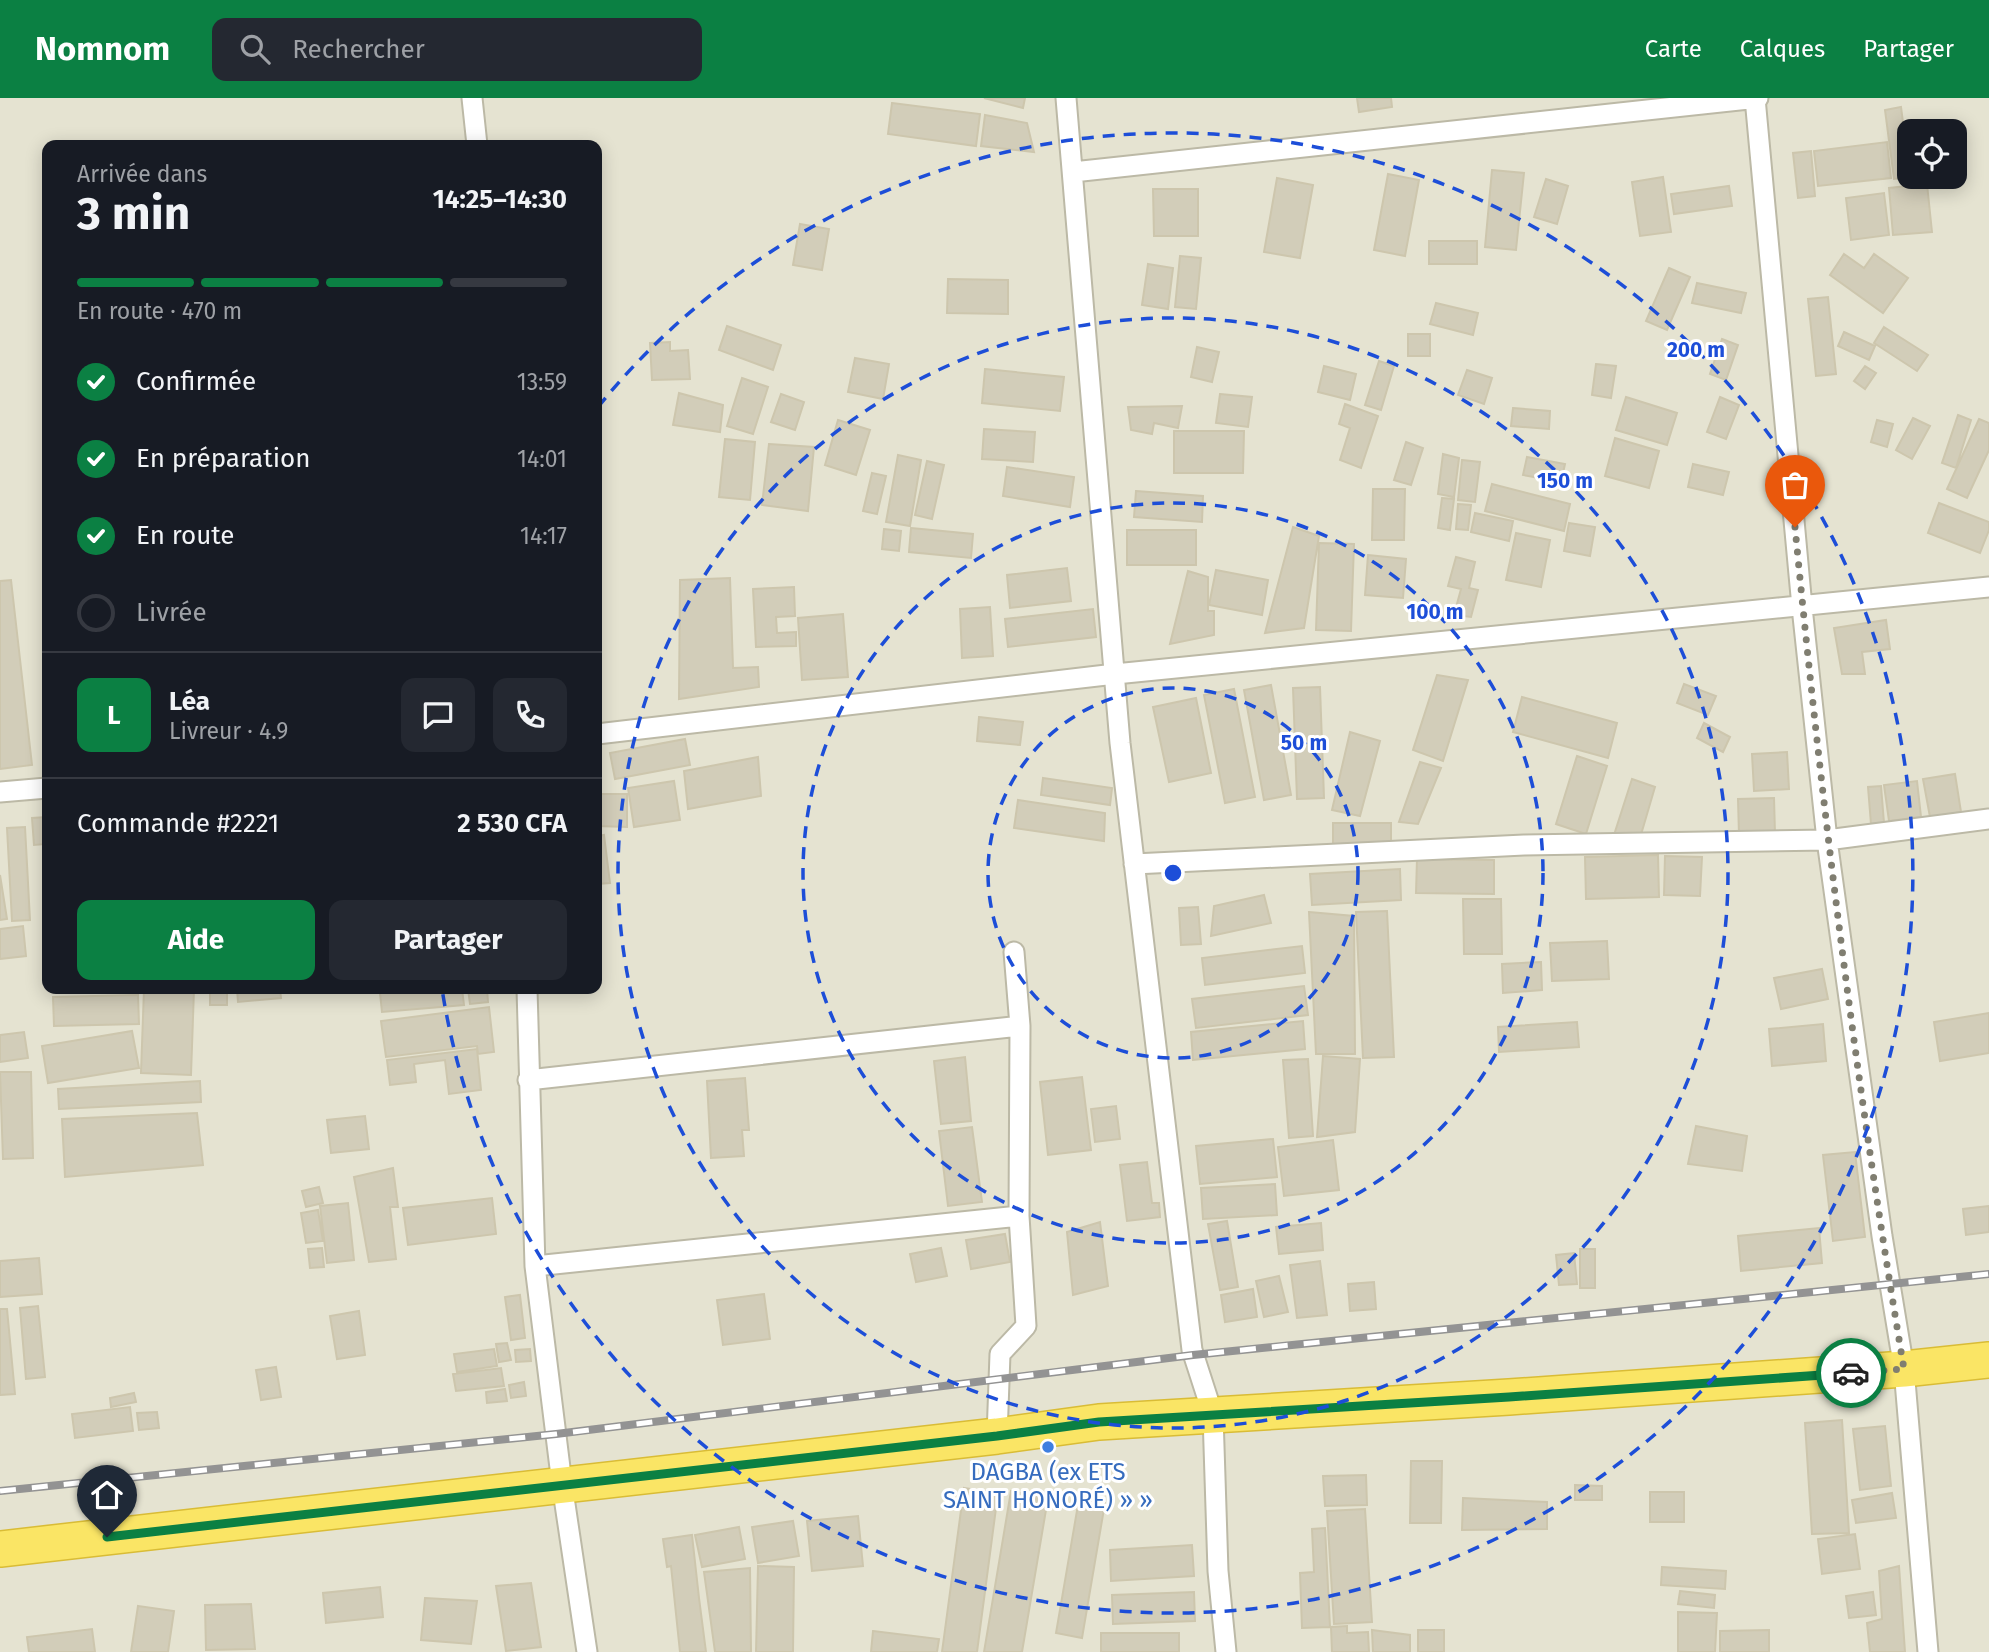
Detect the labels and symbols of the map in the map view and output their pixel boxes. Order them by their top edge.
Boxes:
text: 200 m [1667,337,1725,363]
pin [1765,455,1825,527]
text: 150 m [1537,468,1593,494]
text: 100 m [1406,599,1464,625]
text: 50 m [1281,730,1327,756]
centre of rings [1161,861,1185,885]
courier [1816,1338,1886,1408]
marker: DAGBA (ex ETS SAINT HONORÉ) » » [1040,1439,1056,1455]
place label: DAGBA (ex ETS SAINT HONORÉ) » » [943,1458,1153,1514]
pin [77,1465,137,1537]

